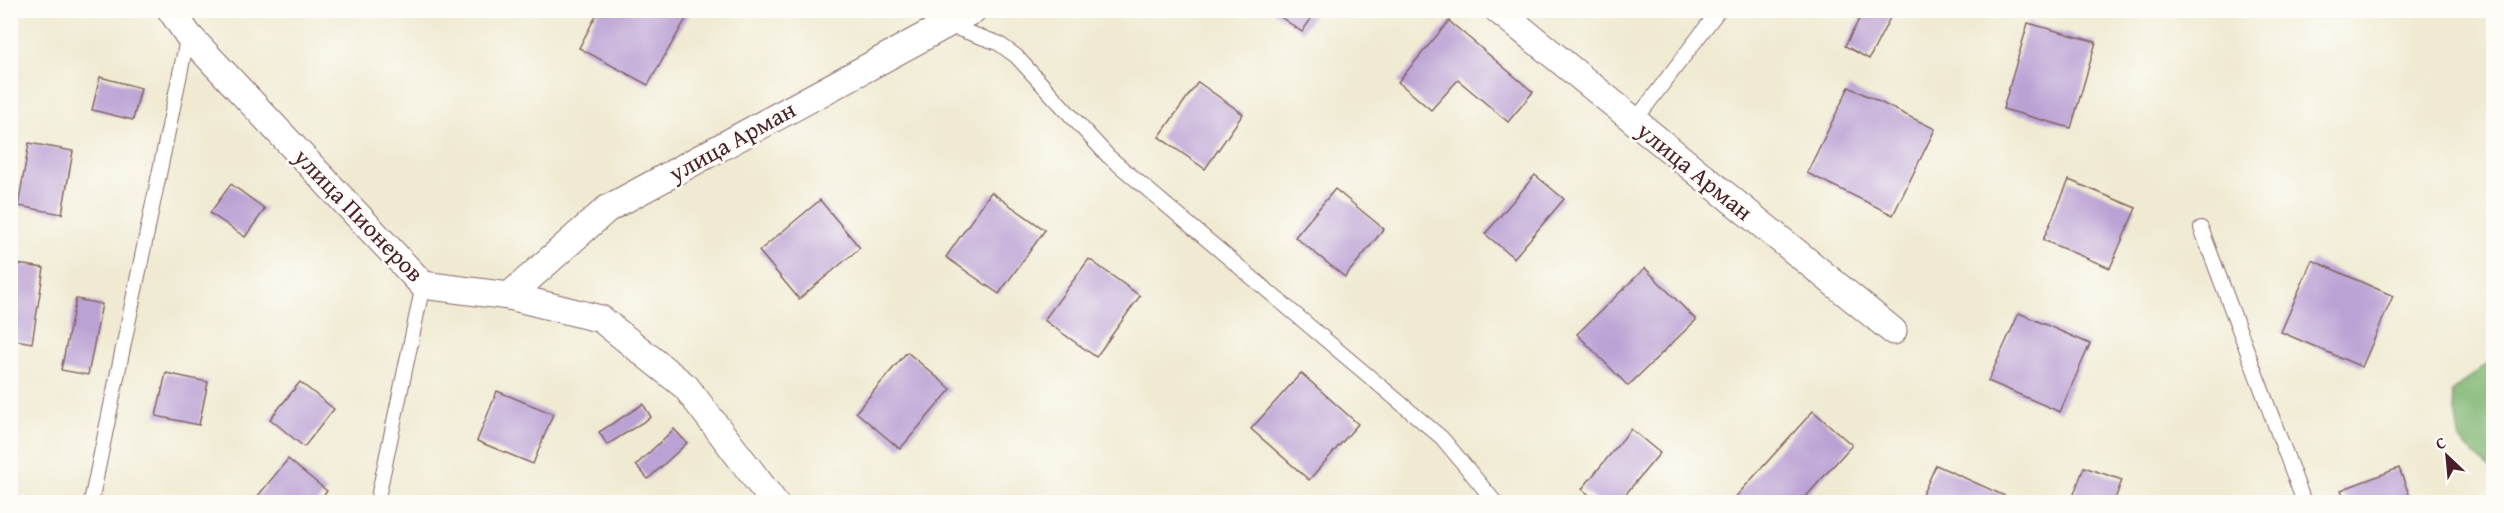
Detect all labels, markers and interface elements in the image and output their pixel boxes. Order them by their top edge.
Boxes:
street label: улица Арман [661,92,802,191]
street label: улица Арман [1629,113,1760,229]
street label: улица Пионеров [285,139,432,290]
north arrow [2417,426,2477,486]
text: С [2431,430,2450,455]

